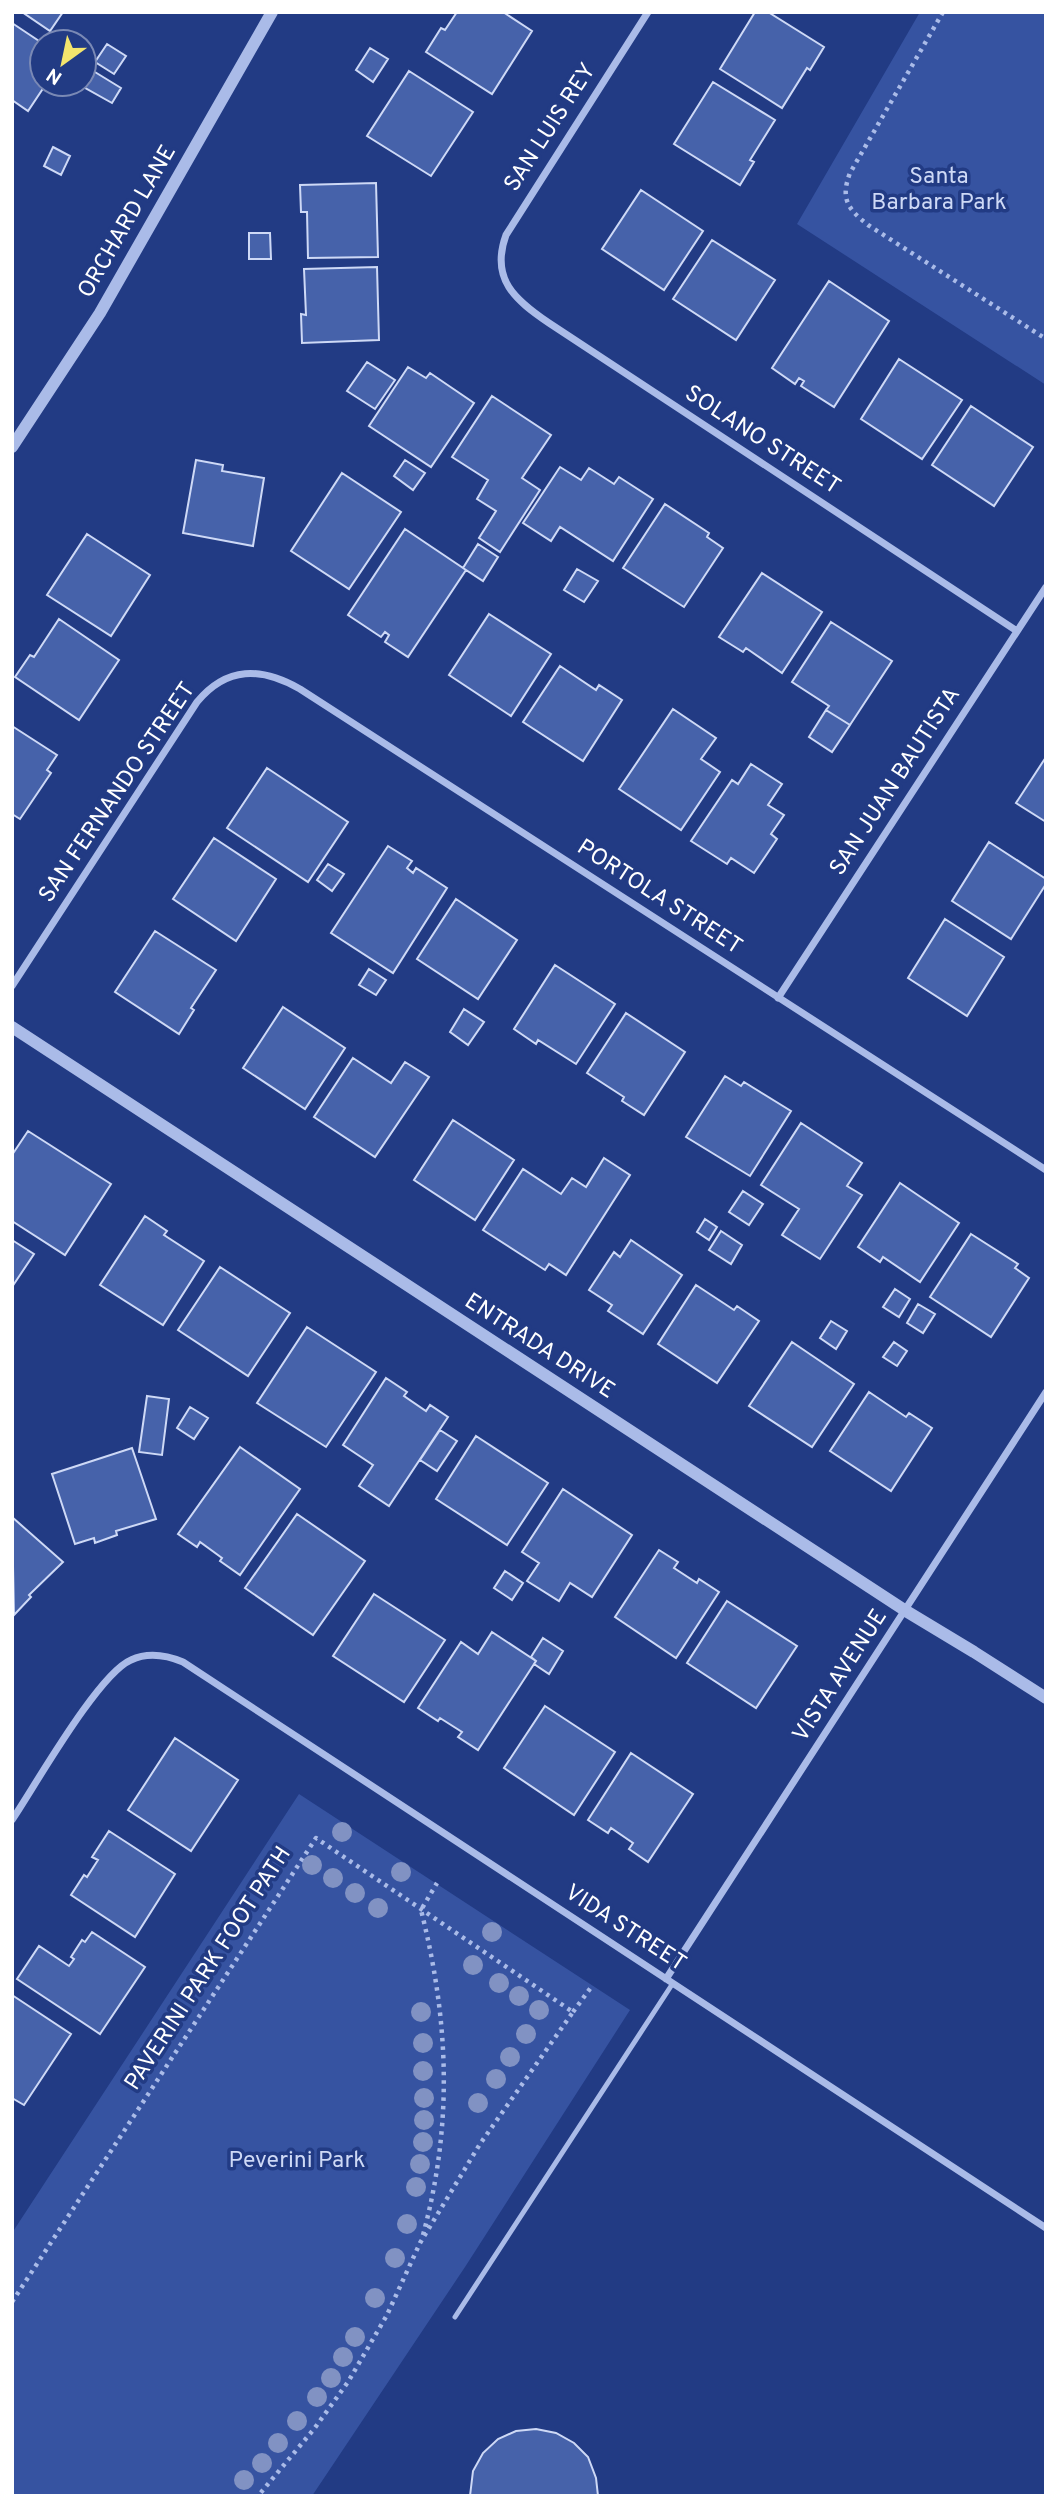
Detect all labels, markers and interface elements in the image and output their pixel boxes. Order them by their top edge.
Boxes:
north arrow [28,28,98,98]
street label: SAN LUIS REY [499,58,603,198]
text: N [43,62,67,89]
street label: ORCHARD LANE [72,140,184,304]
park label: Santa Barbara Park [871,163,1007,218]
street label: SOLANO STREET [679,380,845,502]
street label: SAN FERNANDO STREET [33,677,203,909]
street label: SAN JUAN BAUTISTA [824,682,968,882]
street label: PORTOLA STREET [571,834,747,962]
street label: ENTRADA DRIVE [458,1288,620,1406]
street label: VISTA AVENUE [787,1604,895,1748]
street label: PAVERINI PARK FOOT PATH [119,1842,299,2096]
street label: VIDA STREET [559,1879,691,1979]
park label: Peverini Park [228,2147,366,2176]

